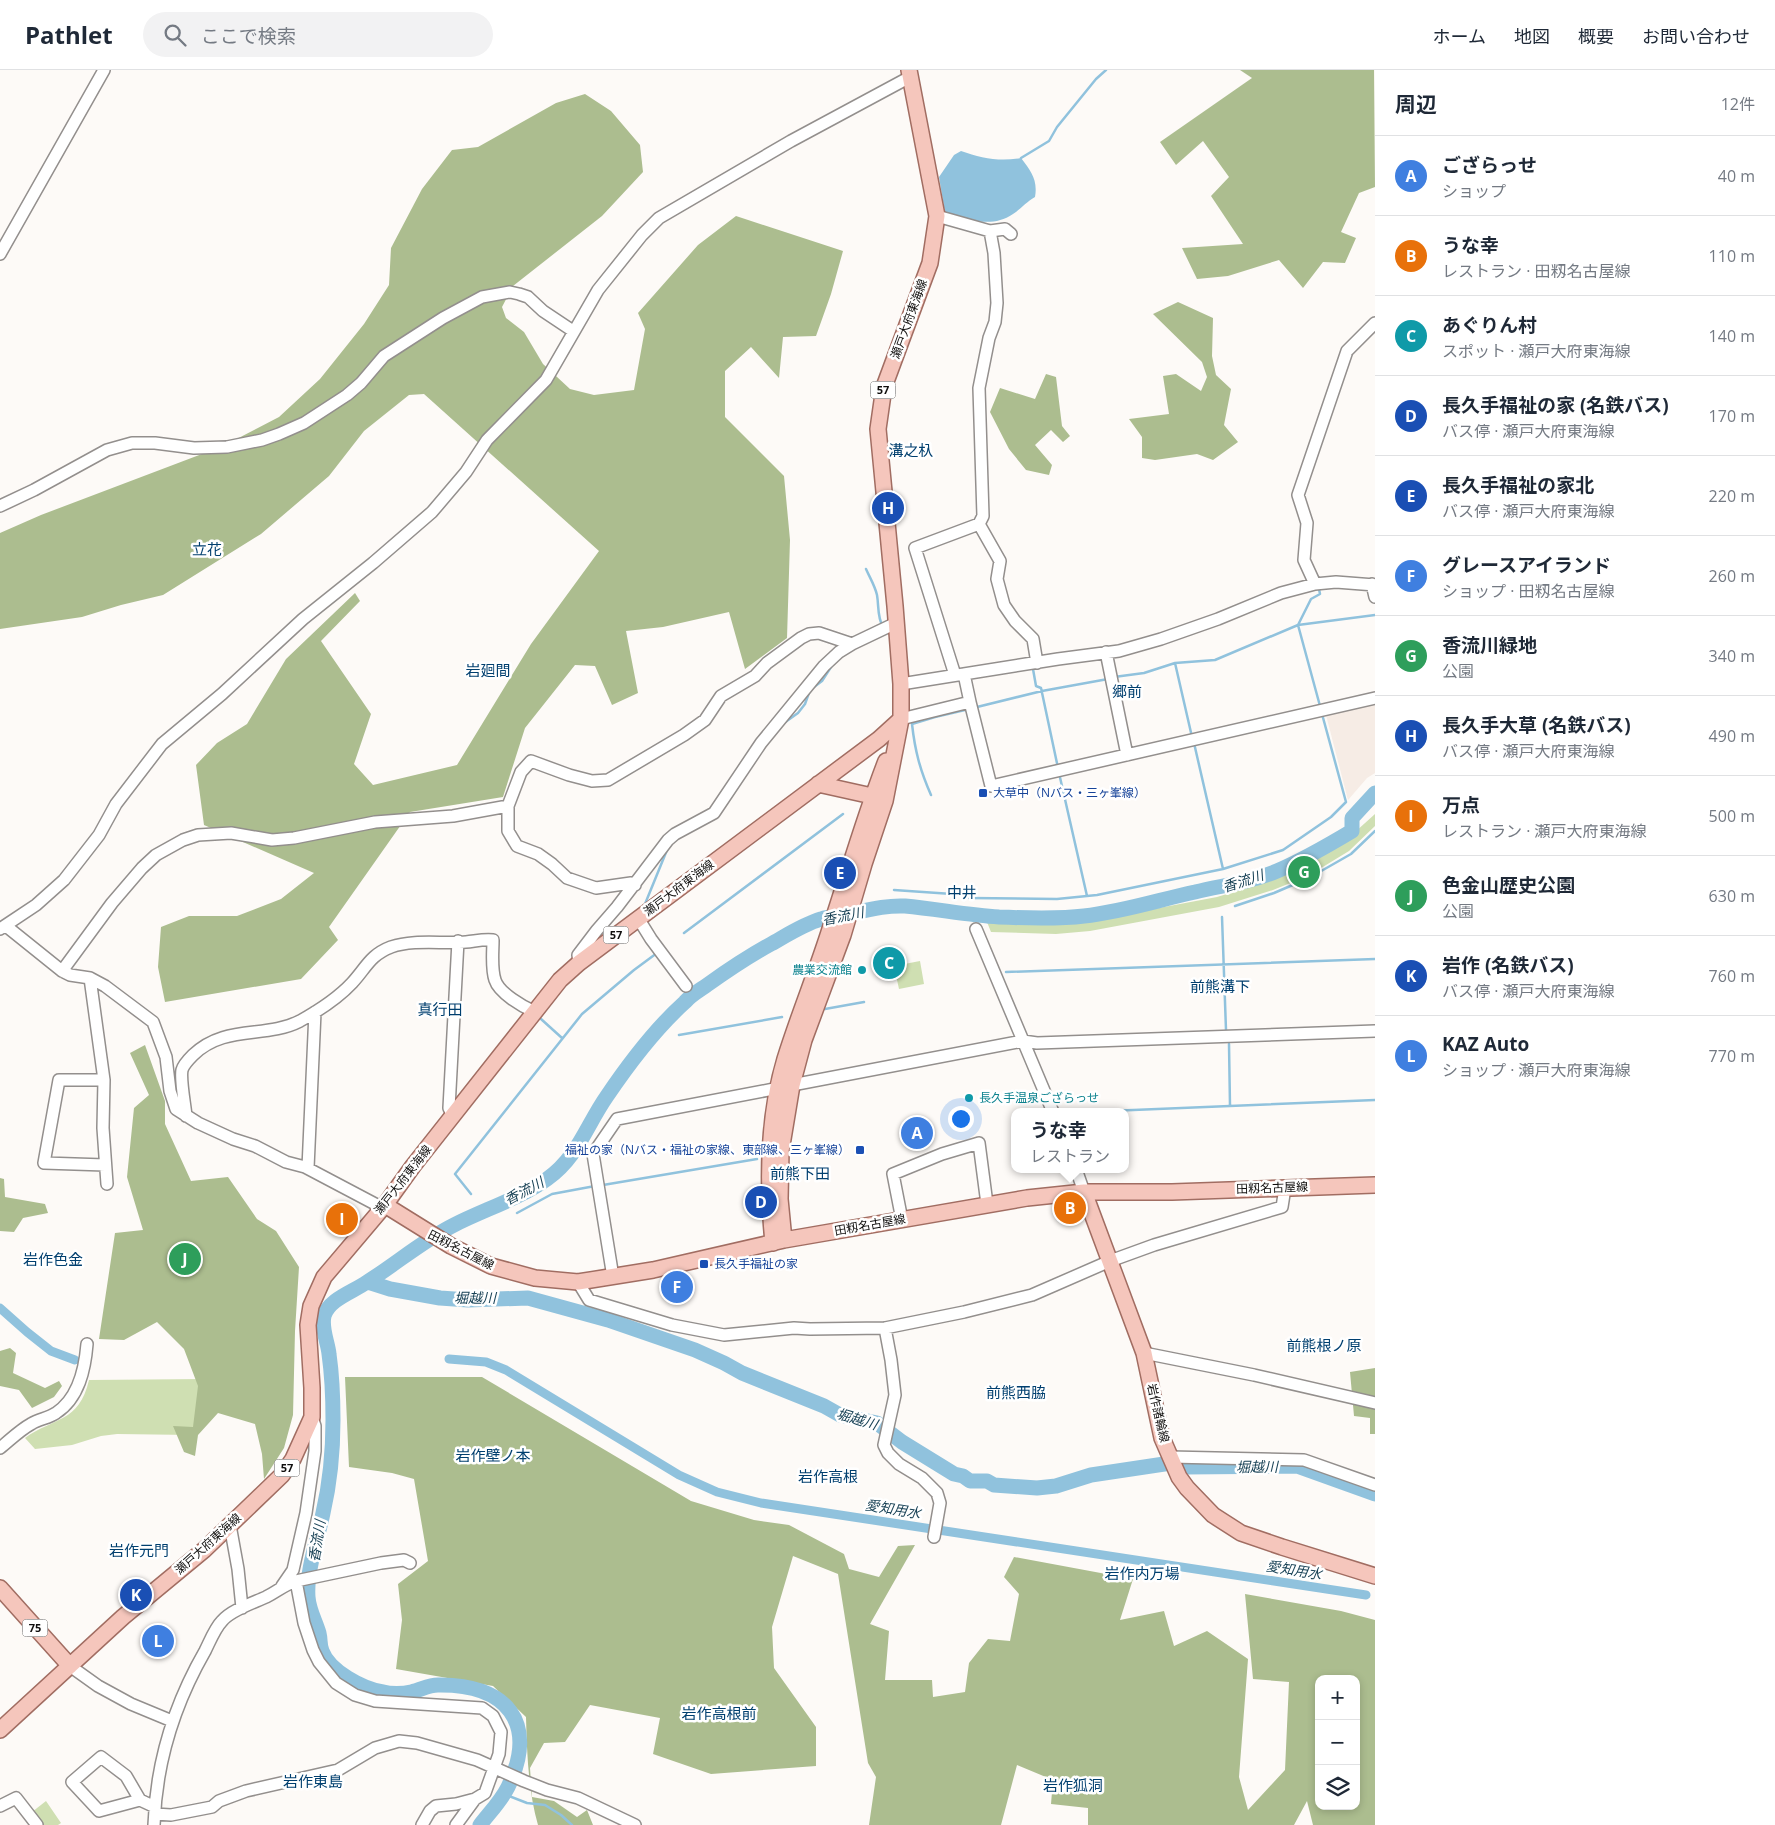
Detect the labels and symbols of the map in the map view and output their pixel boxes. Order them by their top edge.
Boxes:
street label: 瀬戸大府東海線 [886,276,931,361]
road number: 57 [870,382,896,398]
district label: 溝之杁 [888,440,934,460]
pin: H [872,489,904,527]
district label: 立花 [192,539,222,559]
district label: 岩廻間 [465,660,511,680]
district label: 郷前 [1112,681,1142,701]
place label: 大草中（Nバス・三ヶ峯線） [993,784,1146,801]
marker: 大草中（Nバス・三ヶ峯線） [977,787,989,799]
pin: G [1288,853,1320,891]
pin: E [824,854,856,892]
street label: 瀬戸大府東海線 [640,856,717,920]
water label: 香流川 [1220,864,1268,896]
district label: 中井 [947,882,977,902]
water label: 香流川 [820,902,867,929]
road number: 57 [604,926,628,944]
pin: C [873,944,905,982]
place label: 農業交流館 [792,961,852,978]
marker: 農業交流館 [856,964,868,976]
district label: 前熊溝下 [1190,976,1250,996]
district label: 真行田 [417,999,463,1019]
place label: 長久手温泉ござらっせ [979,1089,1099,1106]
marker: 長久手温泉ござらっせ [963,1092,975,1104]
your location [948,1106,974,1132]
pin: A [901,1114,933,1152]
street label: 瀬戸大府東海線 [370,1141,435,1218]
place label: 福祉の家（Nバス・福祉の家線、東部線、三ヶ峯線） [565,1141,850,1158]
marker: 福祉の家（Nバス・福祉の家線、東部線、三ヶ峯線） [854,1144,866,1156]
district label: 前熊下田 [770,1163,830,1183]
water label: 香流川 [501,1171,549,1209]
street label: 田籾名古屋線 [1236,1178,1308,1197]
pin: D [745,1183,777,1221]
pin: B [1054,1189,1086,1227]
pin: I [326,1200,358,1238]
street label: 田籾名古屋線 [833,1210,907,1239]
street label: 田籾名古屋線 [425,1226,497,1273]
pin: J [169,1240,201,1278]
district label: 岩作色金 [23,1249,83,1269]
place label: 長久手福祉の家 [714,1255,798,1272]
marker: 長久手福祉の家 [698,1258,710,1270]
pin: F [661,1268,693,1306]
water label: 堀越川 [454,1288,498,1307]
district label: 前熊根ノ原 [1286,1335,1362,1355]
district label: 前熊西脇 [986,1382,1046,1402]
street label: 岩作諸輪線 [1143,1382,1174,1444]
water label: 堀越川 [834,1403,882,1434]
district label: 岩作壁ノ本 [455,1445,531,1465]
water label: 堀越川 [1236,1457,1280,1476]
road number: 57 [274,1460,300,1476]
district label: 岩作高根 [798,1466,858,1486]
water label: 愛知用水 [864,1495,924,1523]
street label: 瀬戸大府東海線 [171,1509,245,1578]
water label: 香流川 [304,1517,329,1563]
district label: 岩作元門 [109,1540,169,1560]
water label: 愛知用水 [1265,1556,1325,1584]
district label: 岩作内万場 [1104,1563,1180,1583]
pin: K [120,1576,152,1614]
road number: 75 [22,1620,48,1636]
pin: L [142,1622,174,1660]
district label: 岩作高根前 [681,1703,757,1723]
district label: 岩作東島 [283,1771,343,1791]
district label: 岩作狐洞 [1043,1775,1103,1795]

